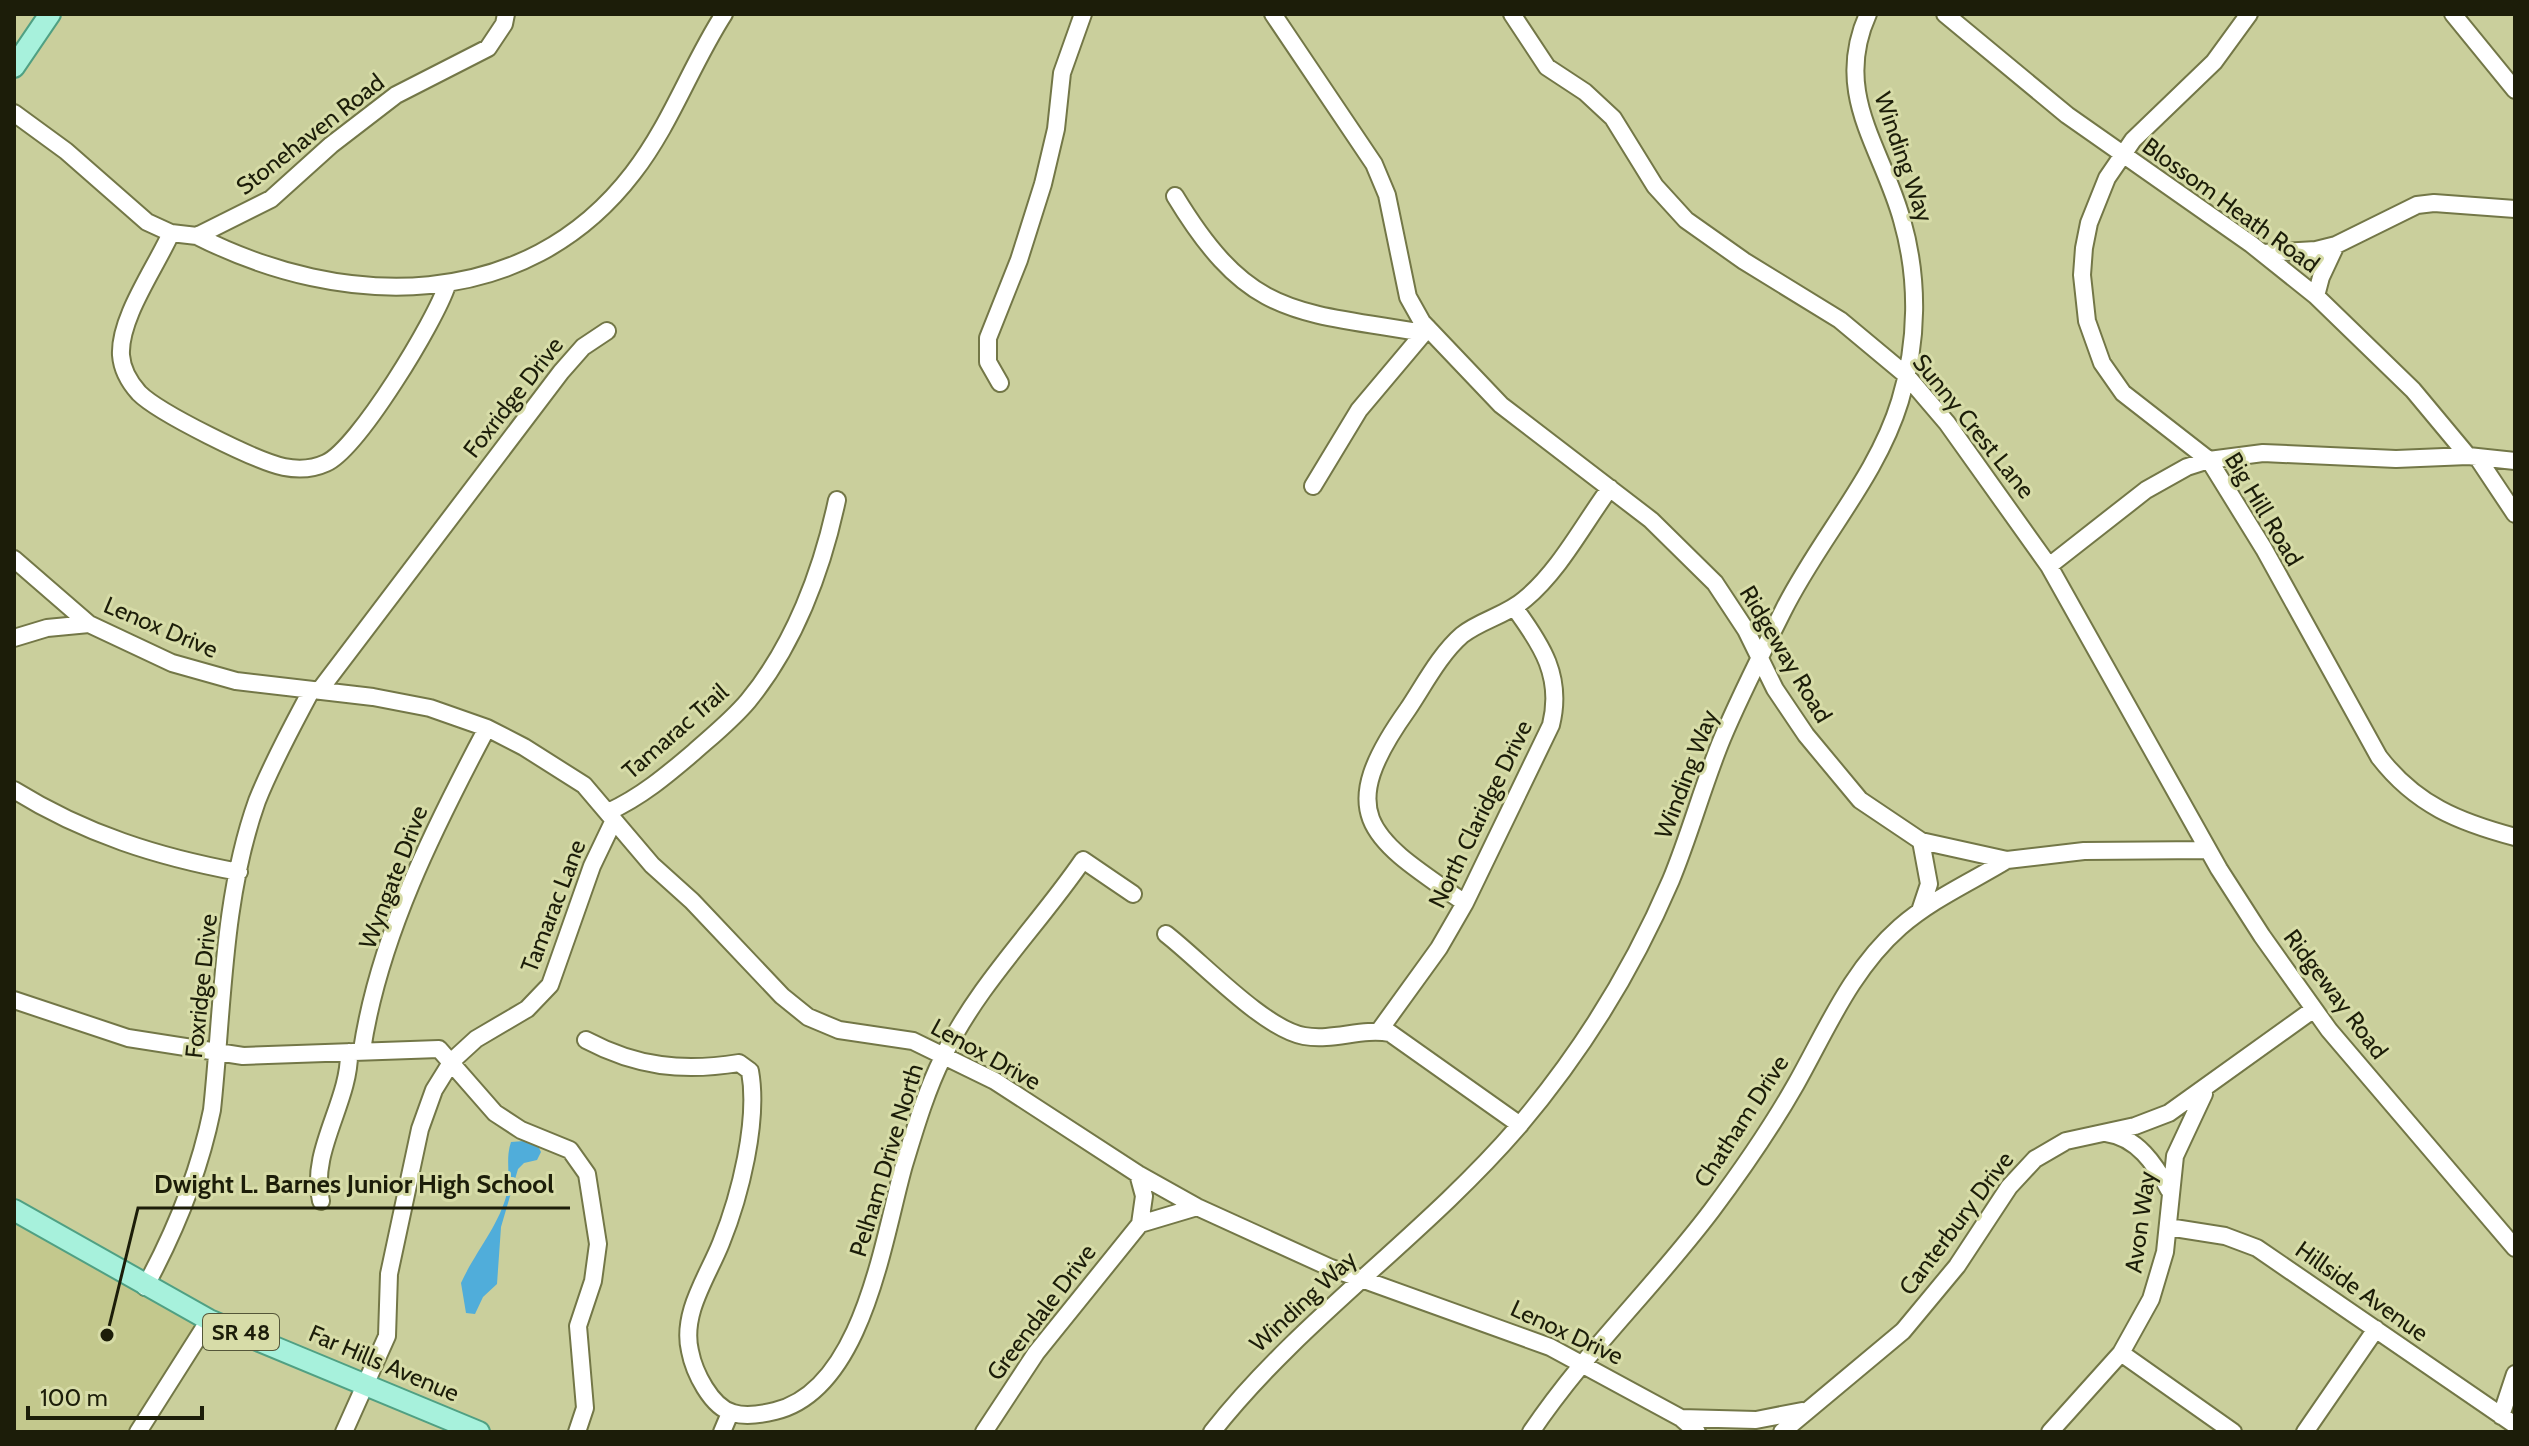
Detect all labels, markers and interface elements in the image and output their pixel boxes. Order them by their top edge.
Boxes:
street label: Stonehaven Road [230,67,390,201]
street label: Winding Way [1868,88,1940,226]
street label: Blossom Heath Road [2137,131,2325,279]
street label: Foxridge Drive [457,331,569,463]
street label: Sunny Crest Lane [1907,348,2041,504]
street label: Big Hill Road [2219,447,2309,571]
street label: Ridgeway Road [1734,580,1838,728]
street label: Lenox Drive [100,590,222,664]
street label: Tamarac Trail [616,677,734,785]
street label: Winding Way [1648,706,1724,842]
street label: North Claridge Drive [1422,715,1538,913]
street label: Wyngate Drive [352,801,434,953]
street label: Tamarac Lane [514,835,592,977]
street label: Foxridge Drive [179,912,223,1060]
street label: Ridgeway Road [2278,923,2394,1065]
street label: Lenox Drive [926,1012,1046,1096]
street label: Chatham Drive [1687,1049,1795,1193]
street label: Pelham Drive North [843,1060,929,1260]
street label: Canterbury Drive [1893,1145,2019,1301]
callout: Dwight L. Barnes Junior High School [138,1158,570,1208]
text: Dwight L. Barnes Junior High School [154,1168,554,1200]
street label: Avon Way [2119,1169,2161,1275]
street label: Hillside Avenue [2290,1235,2434,1347]
street label: Greendale Drive [980,1238,1102,1386]
street label: Winding Way [1244,1244,1362,1358]
street label: Lenox Drive [1506,1293,1628,1371]
road number: SR 48 [203,1314,279,1350]
street label: Far Hills Avenue [305,1318,463,1408]
scale bar [28,1370,202,1420]
text: 100 m [40,1383,108,1412]

